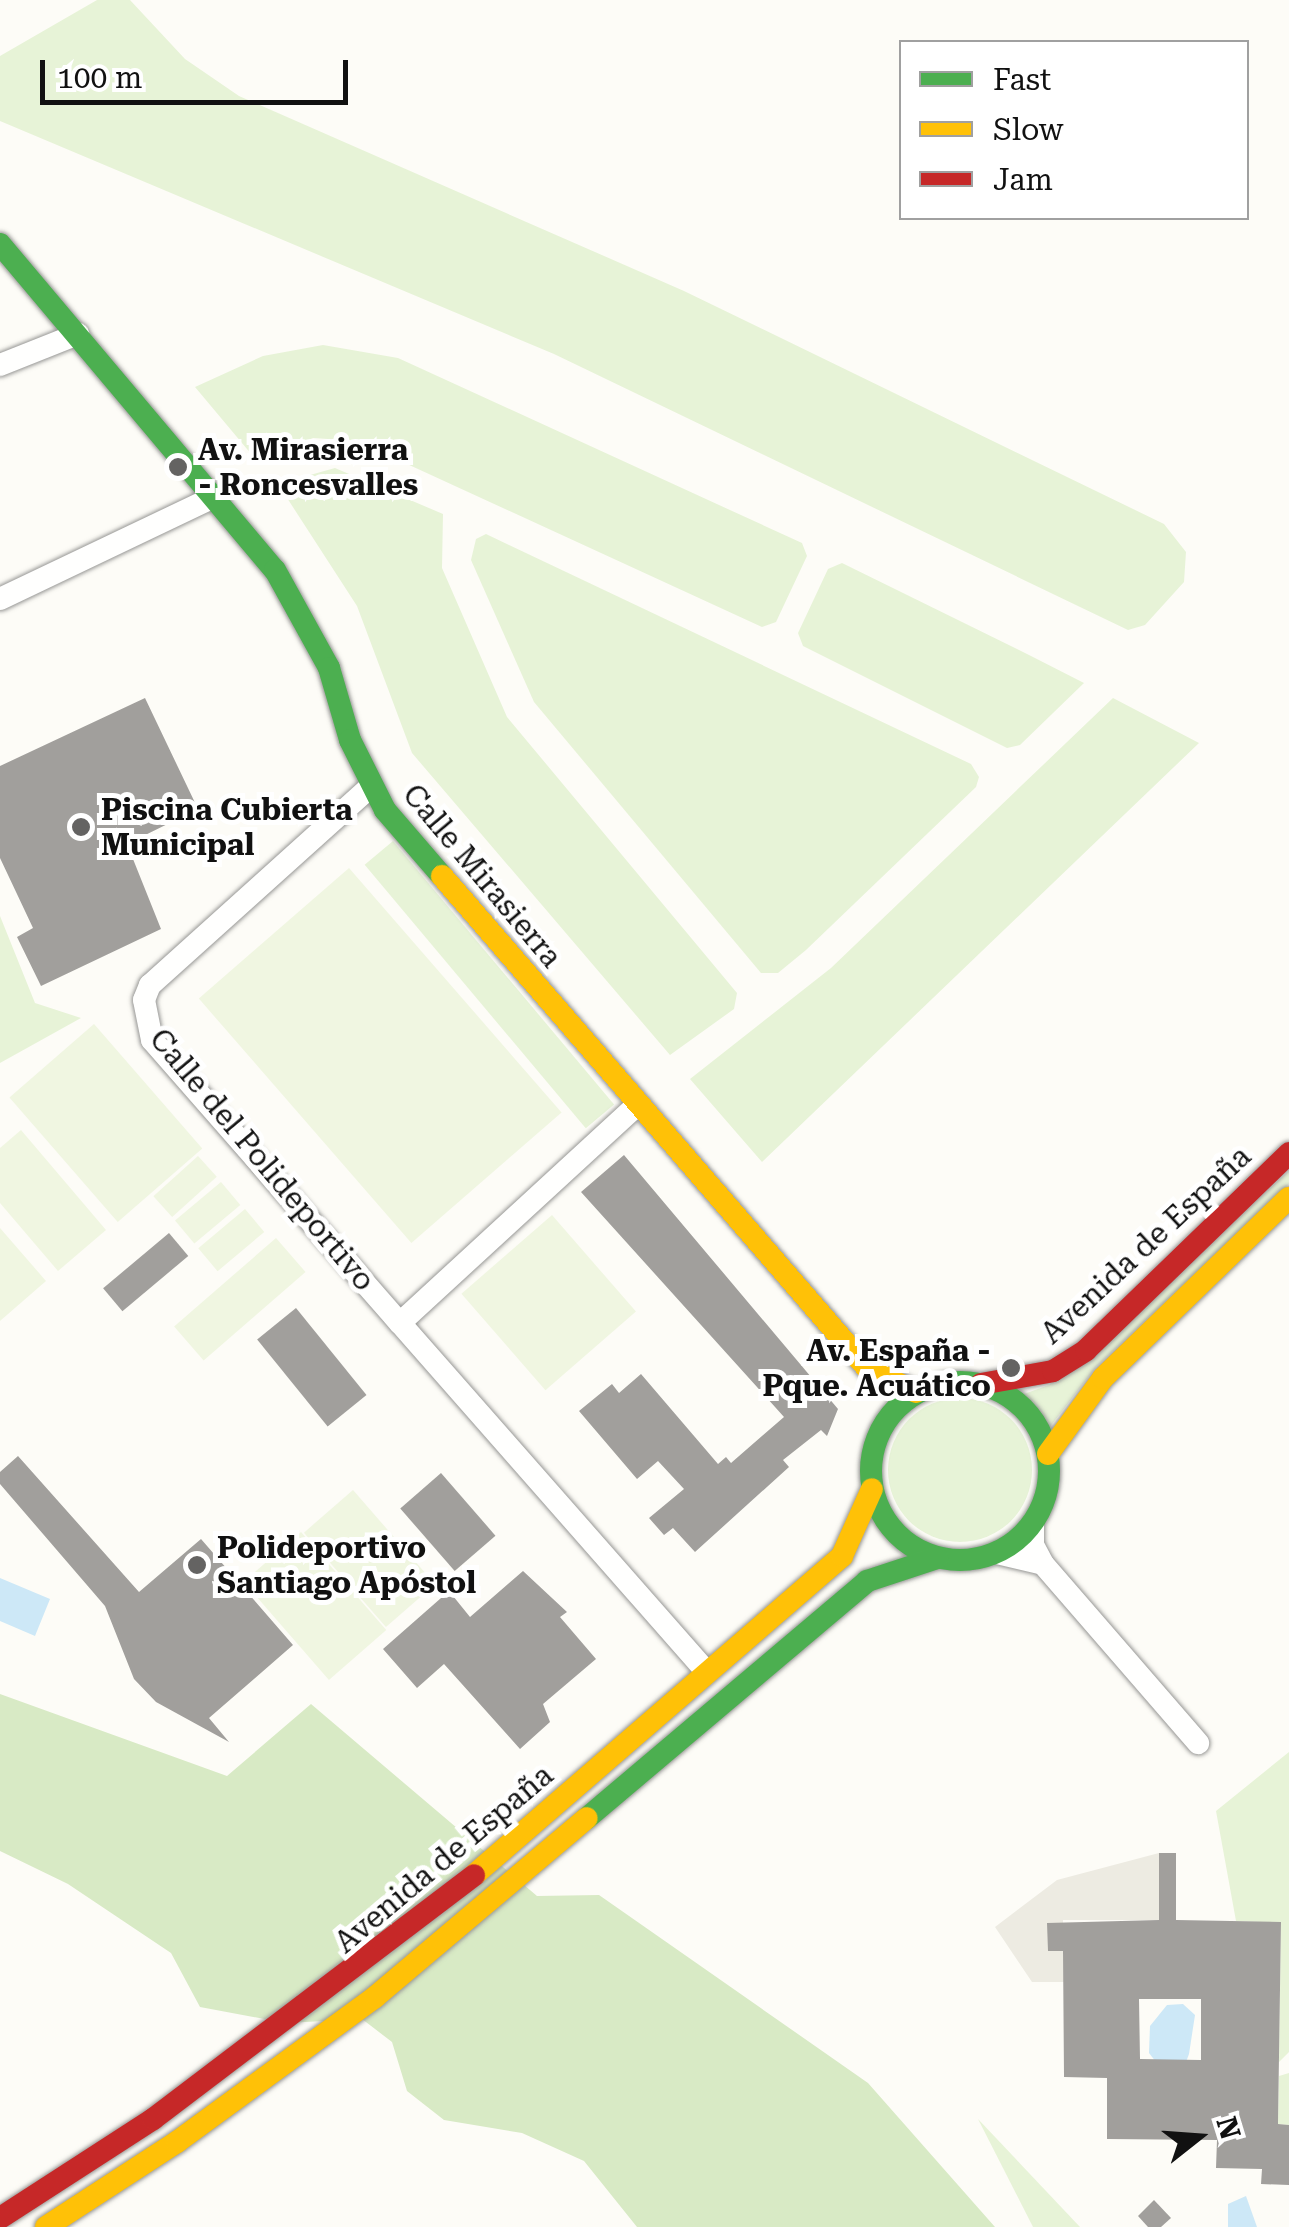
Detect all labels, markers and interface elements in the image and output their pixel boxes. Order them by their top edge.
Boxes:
scale bar [45,40,352,102]
legend [899,40,1249,220]
text: 100 m [57,60,142,95]
text: Fast [993,62,1051,97]
text: Slow [993,112,1064,147]
text: Jam [993,162,1053,197]
place label: Av. Mirasierra - Roncesvalles [198,432,418,502]
marker: Av. Mirasierra - Roncesvalles [167,456,189,478]
street label: Calle Mirasierra [395,777,569,975]
place label: Piscina Cubierta Municipal [101,792,353,862]
marker: Piscina Cubierta Municipal [70,816,92,838]
street label: Calle del Polideportivo [142,1022,382,1298]
street label: Avenida de España [1034,1139,1258,1351]
place label: Av. España - Pque. Acuático [763,1333,991,1404]
marker: Av. España - Pque. Acuático [1000,1357,1022,1379]
place label: Polideportivo Santiago Apóstol [217,1530,476,1600]
marker: Polideportivo Santiago Apóstol [186,1554,208,1576]
street label: Avenida de España [328,1757,560,1961]
north arrow [1149,2087,1249,2187]
text: N [1209,2113,1247,2143]

